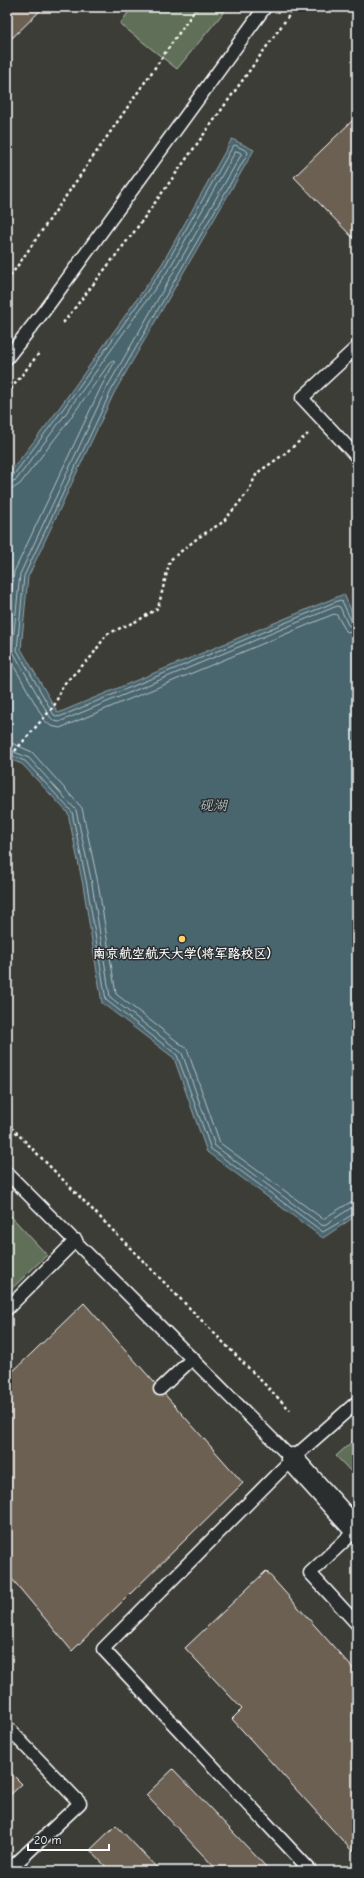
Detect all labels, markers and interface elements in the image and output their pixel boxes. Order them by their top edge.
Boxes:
water label: 砚湖 [199,797,229,814]
marker: 南京航空航天大学(将军路校区) [177,934,187,944]
place label: 南京航空航天大学(将军路校区) [93,946,271,961]
scale bar [28,1826,109,1852]
text: 20 m [34,1833,62,1847]

